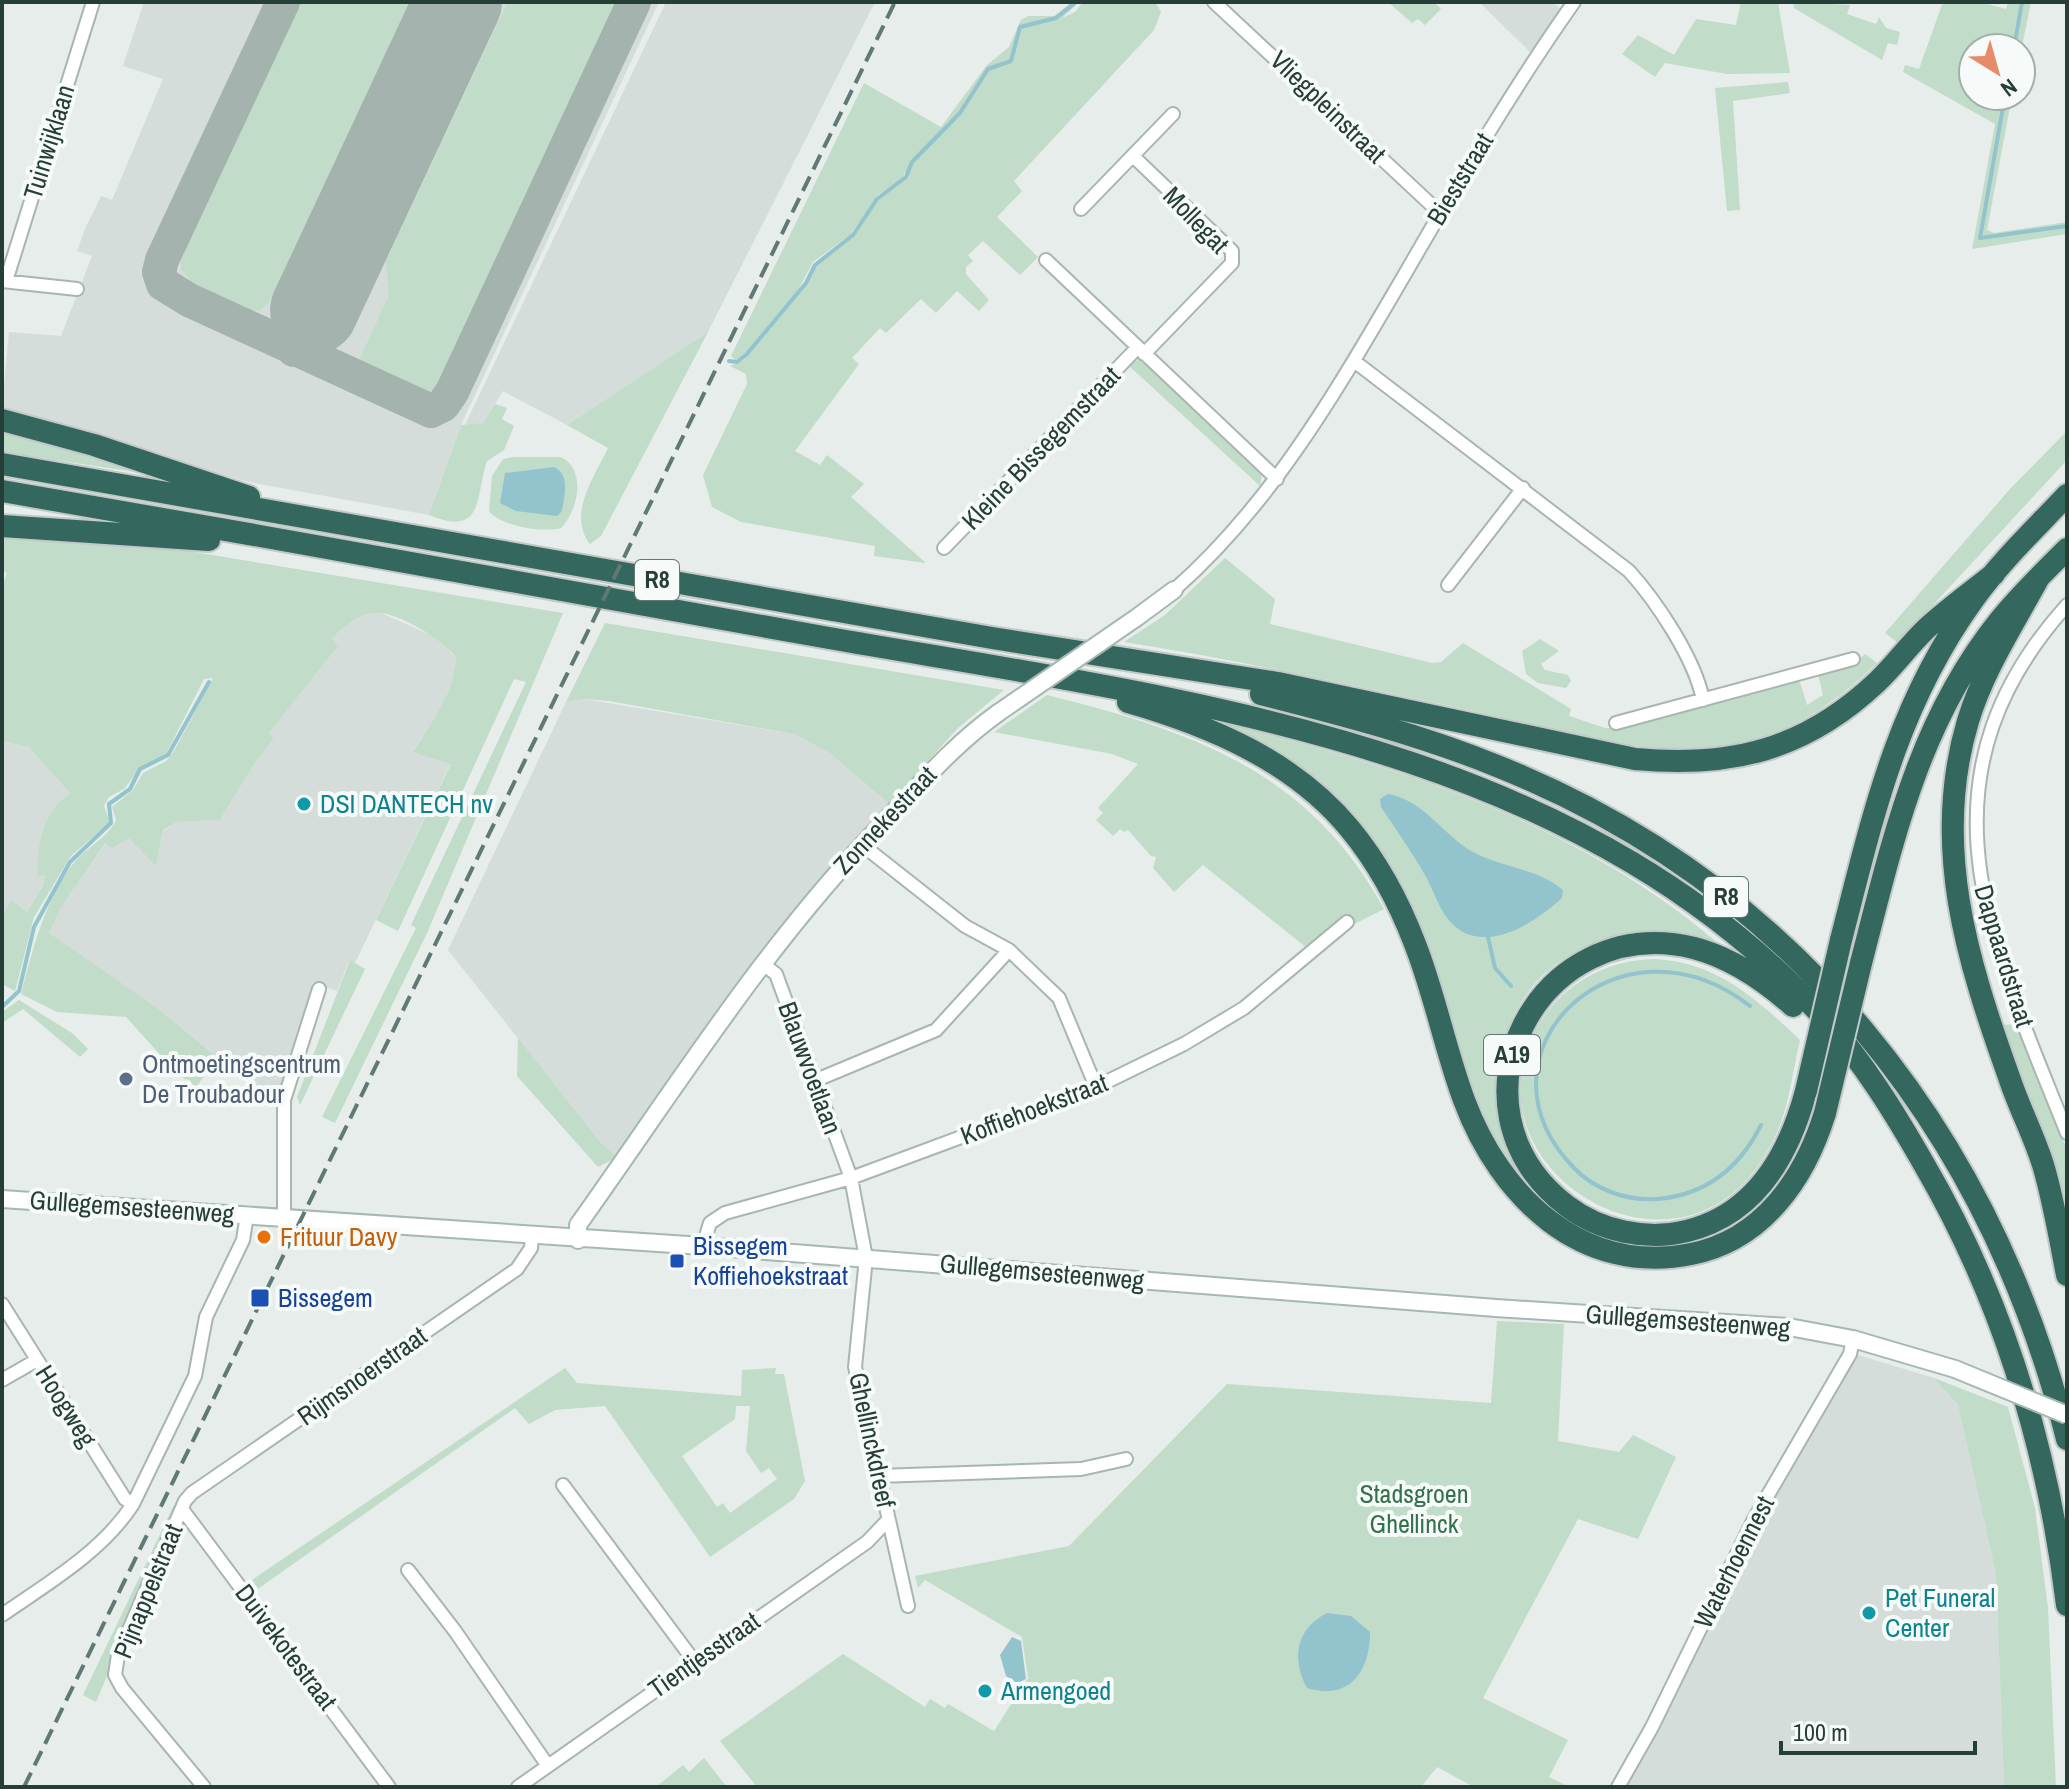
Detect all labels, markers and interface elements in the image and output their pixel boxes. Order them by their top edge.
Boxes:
north arrow [1957,32,2037,112]
street label: Vliegpleinstraat [1263,43,1394,171]
text: N [1995,72,2023,104]
street label: Tuinwijklaan [15,80,82,203]
street label: Bieststraat [1418,126,1501,231]
street label: Mollegat [1156,179,1237,261]
street label: Kleine Bissegemstraat [954,358,1128,537]
road number: R8 [635,560,679,600]
street label: Zonnekestraat [825,758,944,881]
place label: DSI DANTECH nv [320,786,493,821]
marker: DSI DANTECH nv [295,795,313,813]
road number: R8 [1704,877,1748,917]
street label: Dappaardstraat [1966,880,2043,1031]
street label: Blauwvoetlaan [770,997,851,1139]
road number: A19 [1484,1035,1540,1075]
place label: Ontmoetingscentrum De Troubadour [142,1046,341,1111]
street label: Koffiehoekstraat [955,1064,1112,1153]
marker: Ontmoetingscentrum De Troubadour [117,1070,135,1088]
street label: Gullegemsesteenweg [29,1182,236,1231]
place label: Frituur Davy [280,1219,398,1254]
marker: Frituur Davy [255,1228,273,1246]
place label: Bissegem Koffiehoekstraat [693,1228,848,1293]
street label: Gullegemsesteenweg [938,1245,1146,1298]
marker: Bissegem Koffiehoekstraat [668,1252,686,1270]
place label: Bissegem [278,1280,373,1315]
marker: Bissegem [249,1287,271,1309]
street label: Gullegemsesteenweg [1585,1296,1792,1345]
street label: Rijmsnoerstraat [290,1318,433,1433]
street label: Hoogweg [28,1358,105,1453]
street label: Ghellinckdreef [841,1369,904,1511]
park label: Stadsgroen Ghellinck [1359,1476,1469,1541]
street label: Waterhoennest [1685,1490,1782,1634]
street label: Pijnappelstraat [105,1518,190,1663]
street label: Duivekotestraat [227,1577,345,1717]
place label: Pet Funeral Center [1885,1580,1995,1645]
street label: Tientjesstraat [641,1603,767,1706]
marker: Pet Funeral Center [1860,1604,1878,1622]
place label: Armengoed [1000,1673,1111,1708]
marker: Armengoed [976,1682,994,1700]
scale bar [1781,1705,1975,1755]
text: 100 m [1793,1716,1848,1748]

